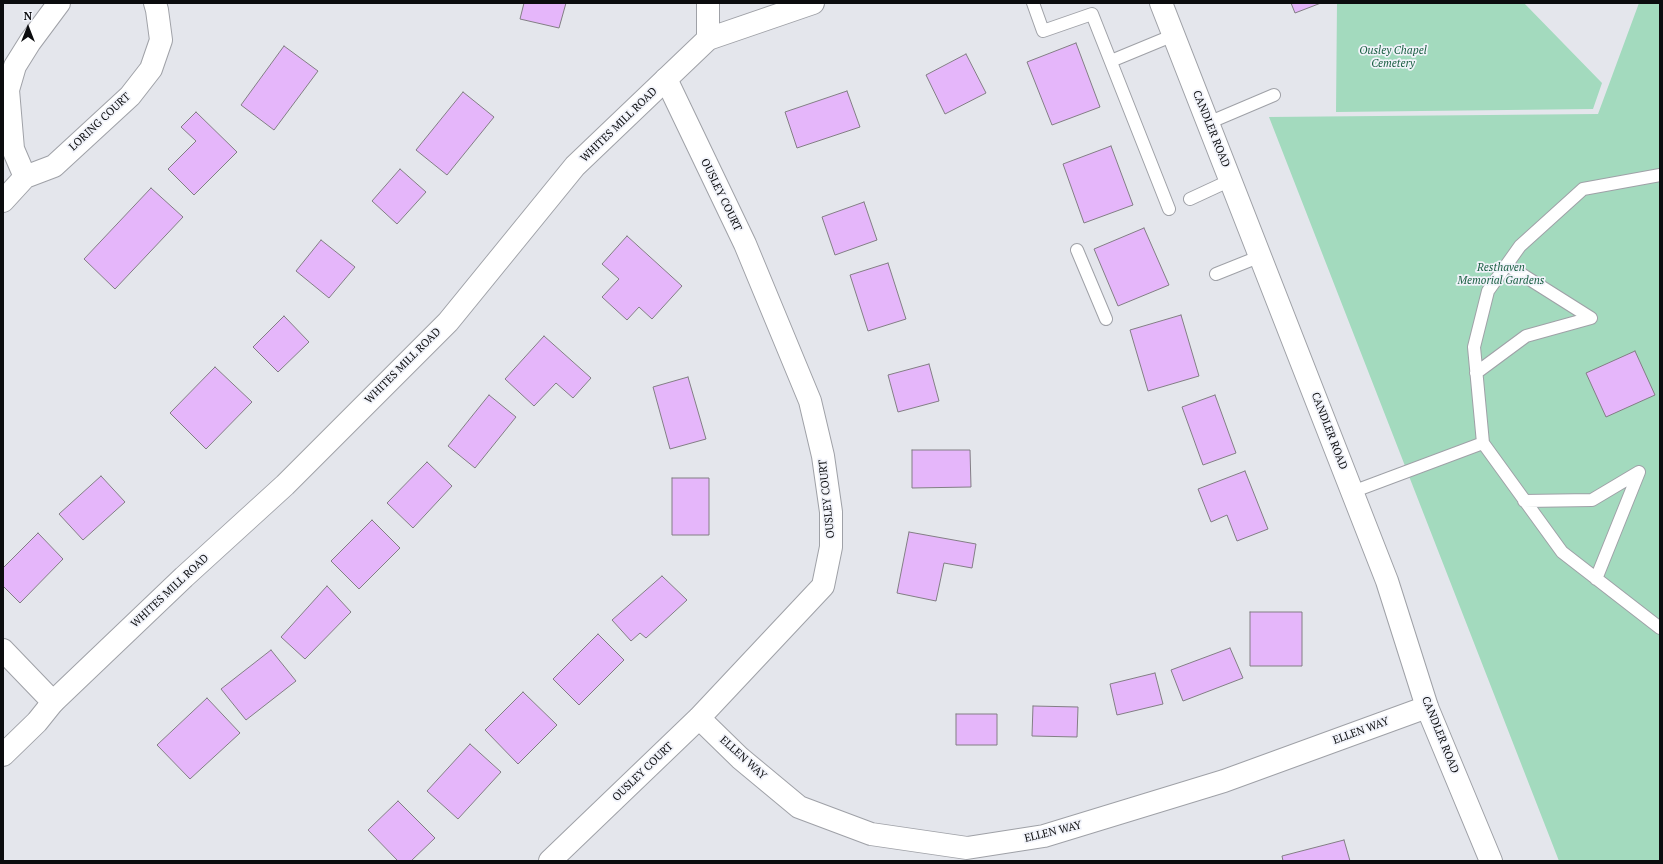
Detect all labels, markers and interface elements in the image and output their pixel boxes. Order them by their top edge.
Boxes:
north arrow [8,8,48,48]
text: N [24,9,32,23]
park label: Ousley Chapel Cemetery [1359,44,1427,70]
street label: WHITES MILL ROAD [578,85,660,165]
street label: CANDLER ROAD [1190,89,1232,169]
street label: LORING COURT [67,90,133,154]
street label: OUSLEY COURT [698,156,744,234]
park label: Resthaven Memorial Gardens [1458,261,1544,287]
street label: WHITES MILL ROAD [362,325,444,407]
street label: CANDLER ROAD [1308,390,1350,472]
street label: OUSLEY COURT [816,459,838,539]
street label: WHITES MILL ROAD [128,552,212,630]
street label: CANDLER ROAD [1419,695,1461,775]
street label: ELLEN WAY [1331,715,1391,747]
street label: ELLEN WAY [717,734,769,782]
street label: OUSLEY COURT [610,740,676,804]
street label: ELLEN WAY [1023,819,1083,845]

